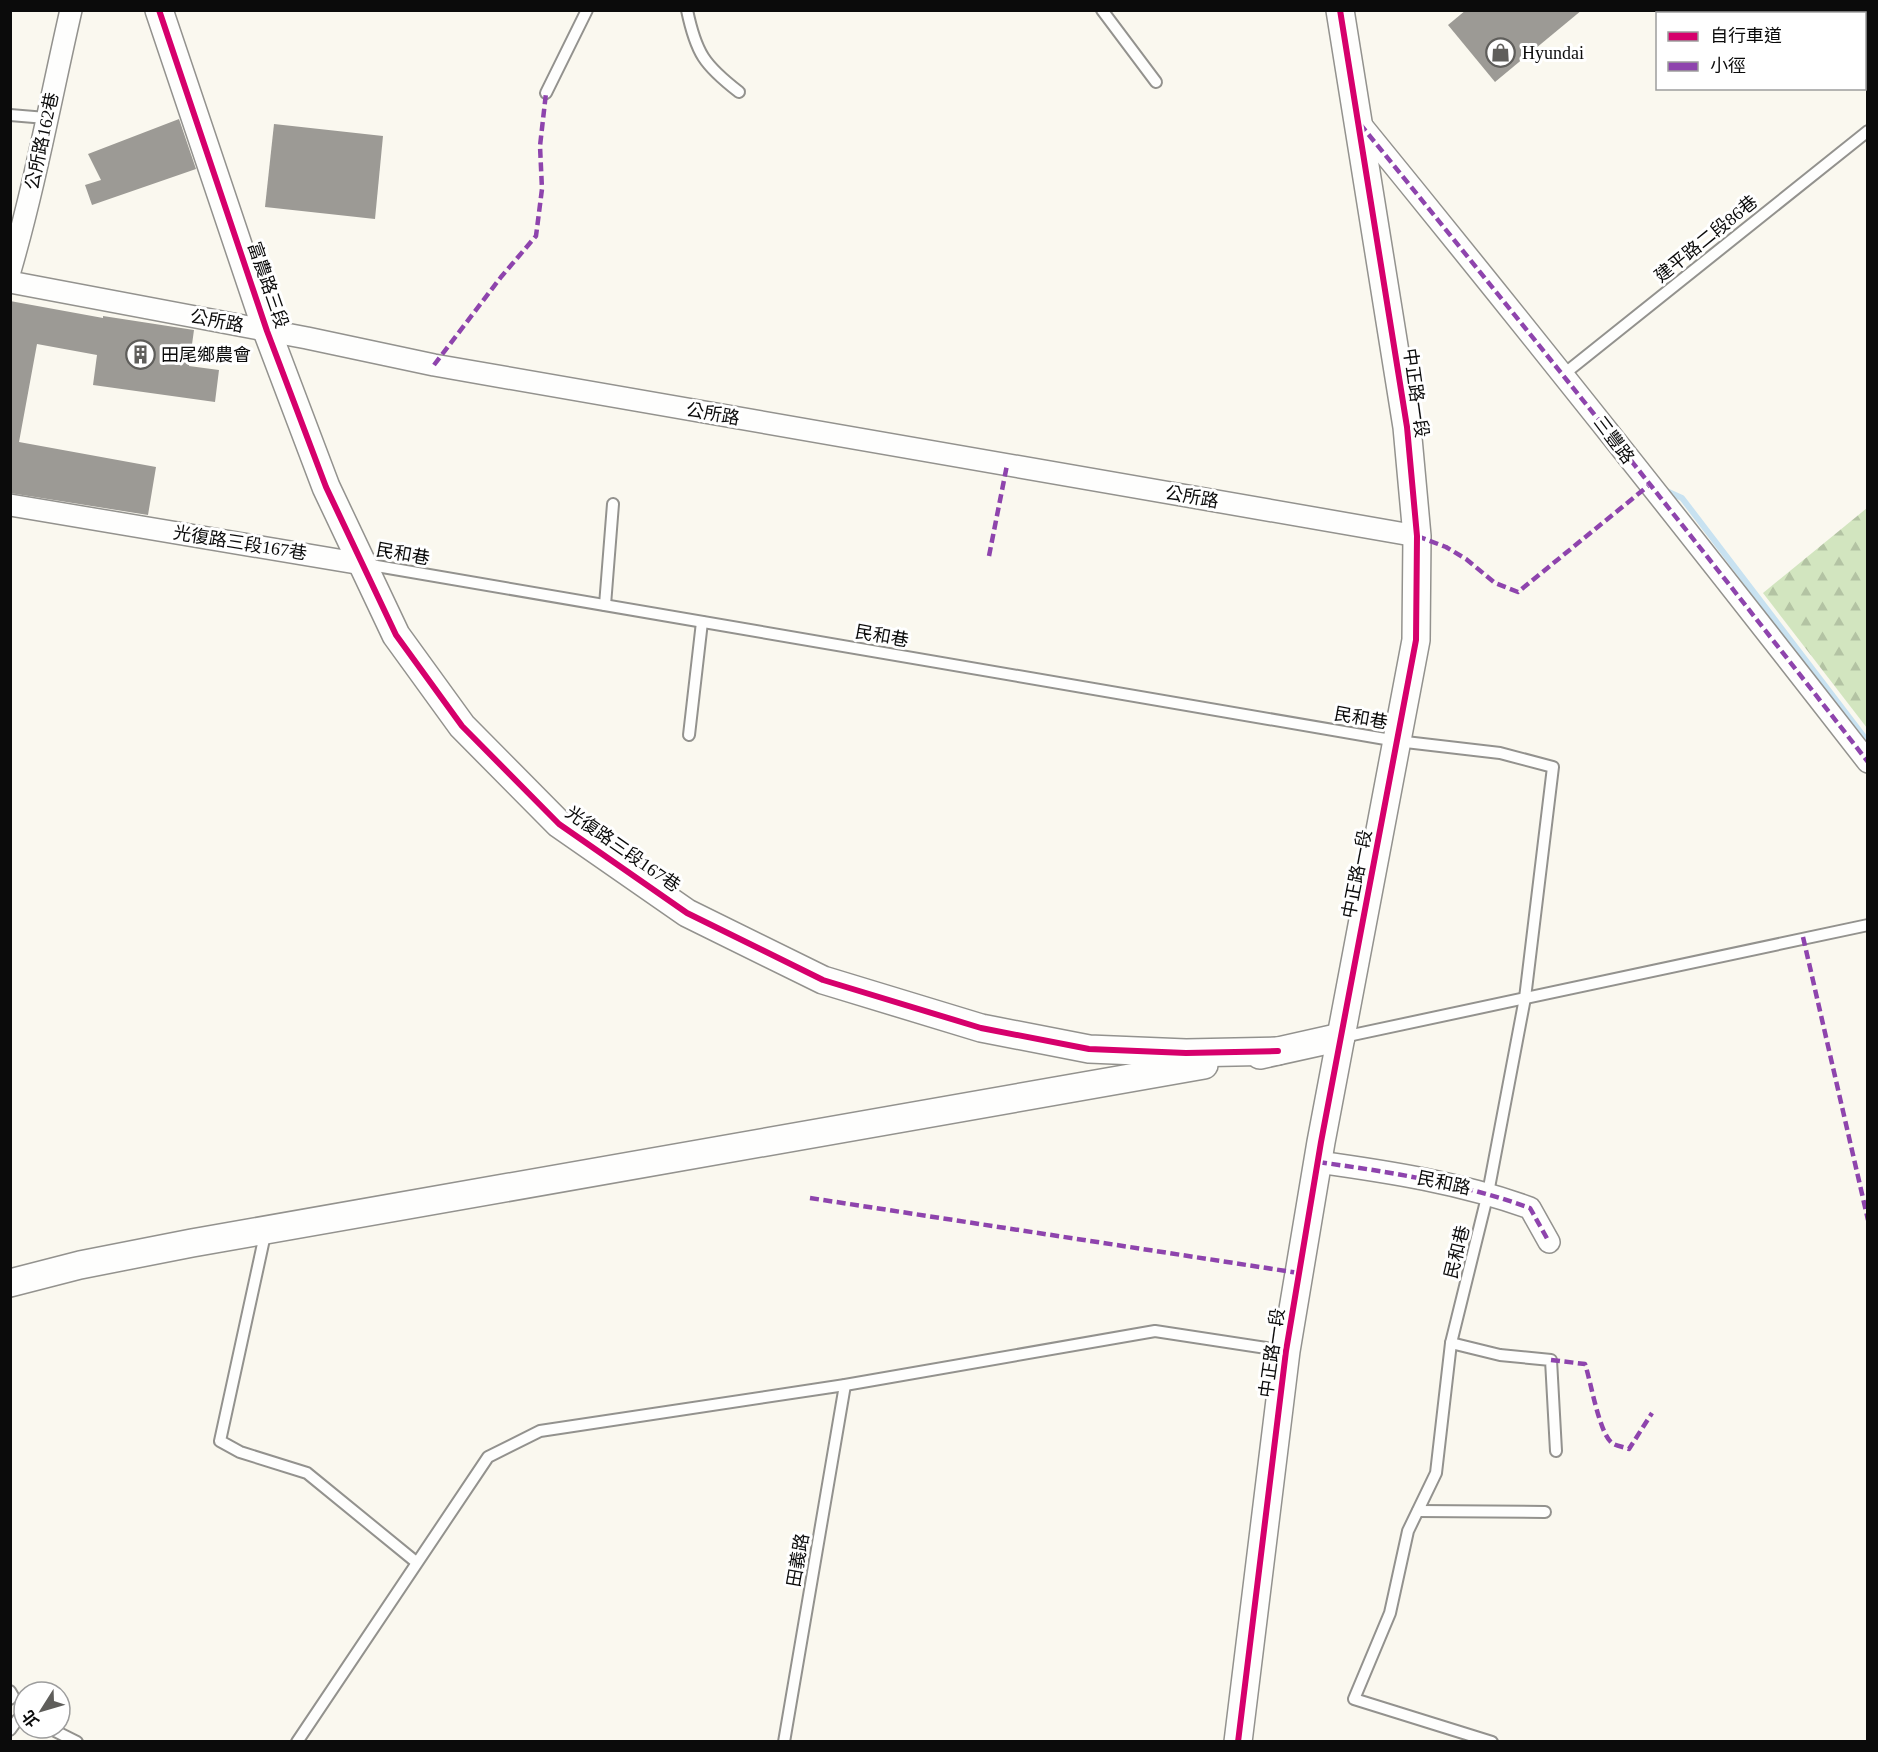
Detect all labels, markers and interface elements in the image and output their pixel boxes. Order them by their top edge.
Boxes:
legend [1656,12,1866,90]
text: 自行車道 [1710,26,1782,46]
shop icon: Hyundai [1485,37,1517,69]
place label: Hyundai [1522,43,1584,63]
text: 小徑 [1710,56,1746,76]
street label: 公所路162巷 [22,91,62,191]
street label: 建平路二段86巷 [1651,192,1761,286]
street label: 富農路三段 [244,239,292,331]
street label: 公所路 [189,306,245,336]
building icon: 田尾鄉農會 [124,339,156,371]
place label: 田尾鄉農會 [161,345,251,365]
street label: 中正路一段 [1400,347,1432,439]
street label: 公所路 [685,399,741,429]
street label: 三豐路 [1590,412,1638,468]
street label: 公所路 [1164,482,1220,512]
street label: 光復路三段167巷 [172,523,308,563]
street label: 民和巷 [375,539,431,569]
street label: 民和巷 [854,621,910,651]
street label: 民和巷 [1333,703,1389,733]
street label: 光復路三段167巷 [562,802,684,896]
street label: 中正路一段 [1339,828,1375,920]
street label: 民和路 [1416,1168,1472,1198]
street label: 民和巷 [1441,1223,1473,1281]
street label: 中正路一段 [1256,1307,1288,1399]
street label: 田義路 [783,1532,813,1588]
north arrow [12,1680,72,1740]
text: 北 [19,1707,42,1730]

